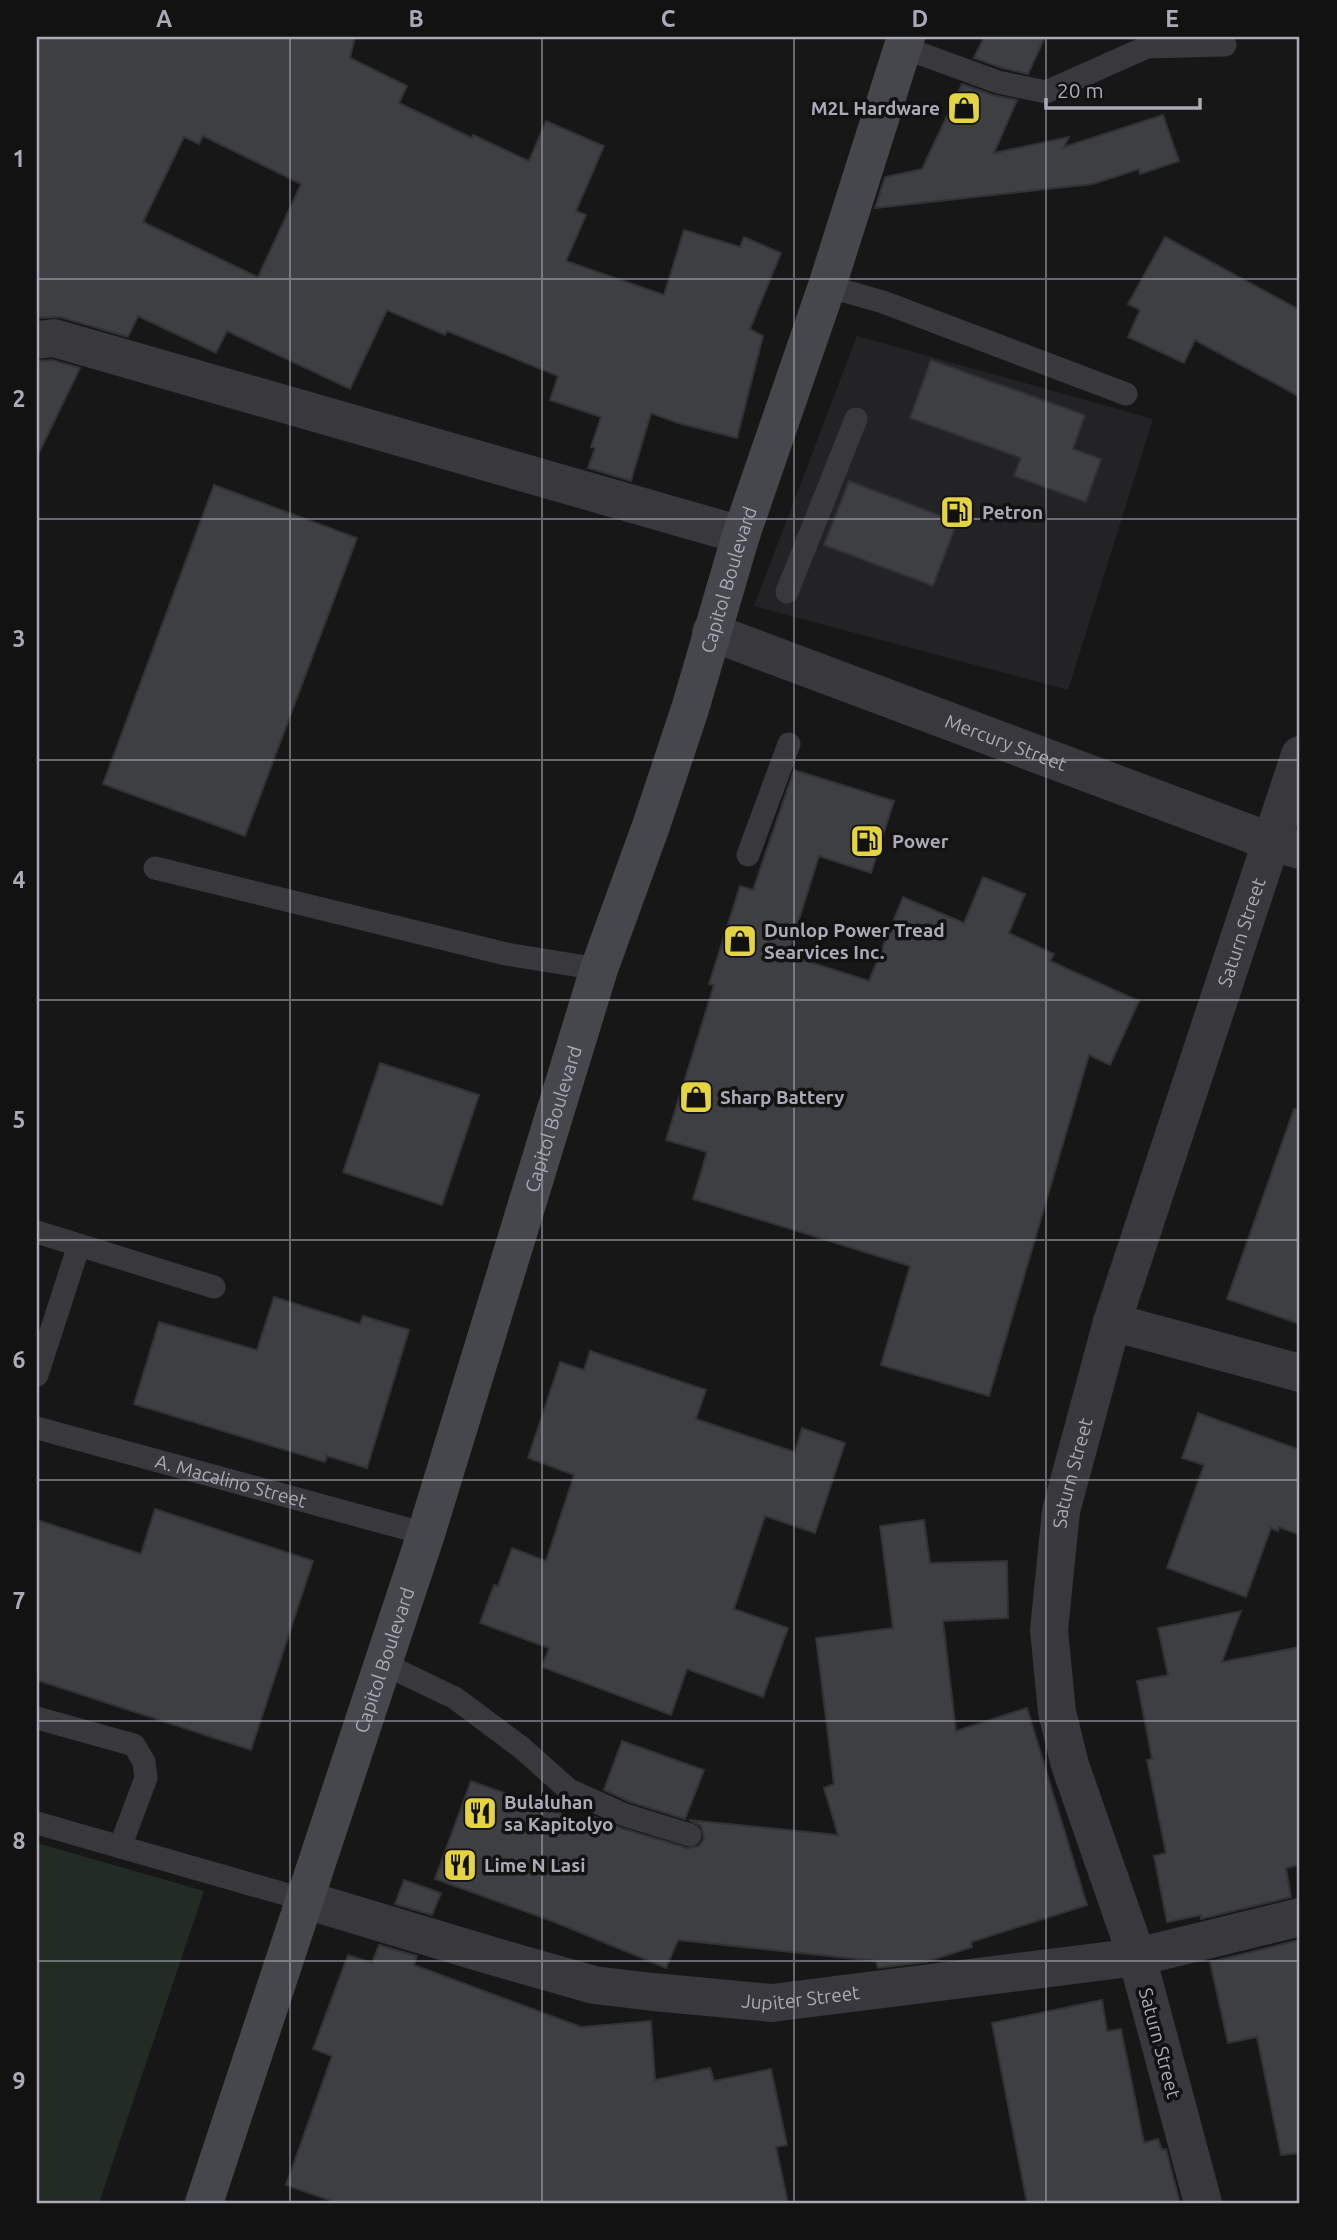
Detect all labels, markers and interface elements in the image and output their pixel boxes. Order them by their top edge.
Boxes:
text: A [156,6,172,31]
text: B [408,6,424,31]
text: C [661,6,676,31]
text: D [912,6,928,31]
text: E [1165,6,1179,31]
scale bar [1046,66,1200,110]
text: 20 m [1057,78,1104,102]
shop icon: M2L Hardware [945,89,983,127]
place label: M2L Hardware [811,97,940,119]
text: 1 [13,146,25,171]
text: 2 [13,386,25,411]
fuel station icon: Petron [938,493,976,531]
place label: Petron [982,501,1043,523]
street label: Capitol Boulevard [696,504,761,656]
text: 3 [13,626,25,651]
street label: Mercury Street [942,710,1070,775]
fuel station icon: Power [848,822,886,860]
place label: Power [892,830,949,852]
text: 4 [13,867,26,892]
street label: Saturn Street [1213,874,1270,990]
place label: Dunlop Power Tread Searvices Inc. [764,919,945,963]
shop icon: Dunlop Power Tread Searvices Inc. [721,922,759,960]
street label: Capitol Boulevard [520,1043,586,1195]
shop icon: Sharp Battery [677,1078,715,1116]
place label: Sharp Battery [720,1086,844,1108]
text: 5 [13,1107,25,1132]
text: 6 [13,1347,26,1372]
street label: Saturn Street [1048,1415,1097,1529]
street label: A. Macalino Street [153,1450,309,1512]
street label: Capitol Boulevard [350,1585,419,1736]
text: 7 [13,1588,25,1613]
place label: Bulaluhan sa Kapitolyo [504,1791,614,1835]
restaurant icon: Bulaluhan sa Kapitolyo [461,1794,499,1832]
text: 8 [13,1828,25,1853]
restaurant icon: Lime N Lasi [441,1846,479,1884]
place label: Lime N Lasi [484,1854,585,1876]
street label: Jupiter Street [741,1981,861,2014]
street label: Saturn Street [1135,1985,1185,2101]
text: 9 [13,2068,25,2093]

